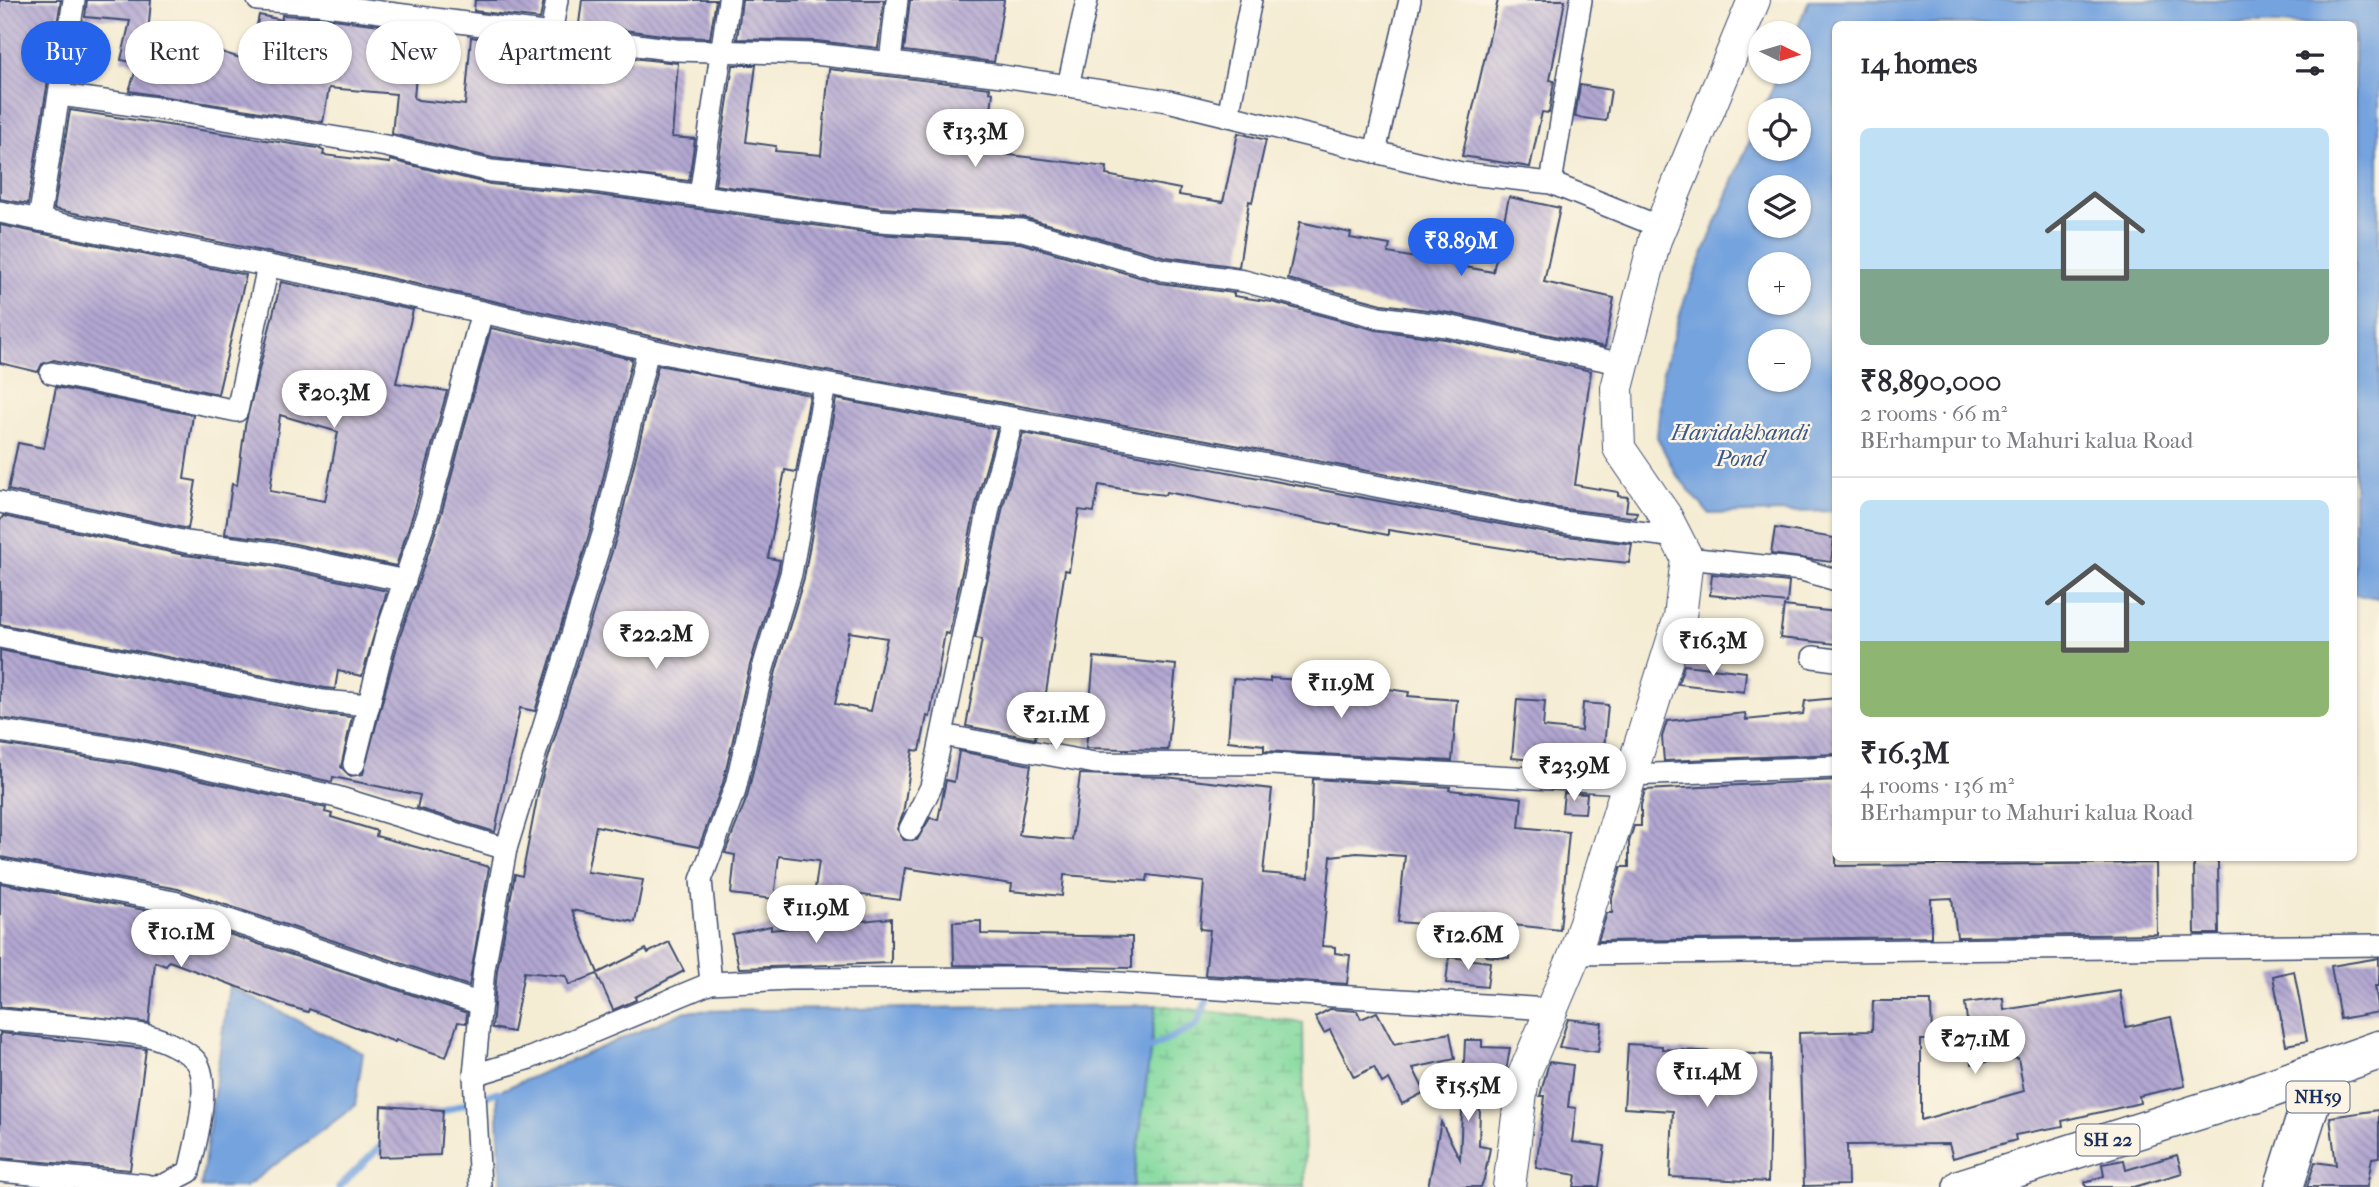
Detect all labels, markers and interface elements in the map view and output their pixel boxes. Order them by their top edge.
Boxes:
chip: Buy [21,21,111,84]
chip: Rent [125,21,224,84]
chip: Filters [238,21,352,84]
chip: New [366,21,461,84]
chip: Apartment [475,21,636,84]
north arrow [1748,21,1811,84]
map controls [1748,21,1811,392]
icon: filters [2291,44,2329,82]
text: 14 homes [1860,46,1977,81]
button: locate [1748,98,1811,161]
pin: ₹13.3M [918,110,1032,169]
text: ₹13.3M [942,118,1008,145]
icon: home [2032,173,2158,299]
button: layers [1748,175,1811,238]
pin: ₹8.89M [1404,218,1518,278]
text: ₹8.89M [1424,227,1498,254]
button: + [1748,252,1811,315]
button: − [1748,329,1811,392]
text: ₹8,890,000 [1860,364,2002,399]
pin: ₹20.3M [277,370,391,430]
text: ₹20.3M [298,379,370,406]
text: 2 rooms · 66 m² [1860,400,2007,427]
water label: Haridakhandi Pond [1670,419,1810,472]
text: BErhampur to Mahuri kalua Road [1860,427,2193,454]
icon: home [2032,545,2158,671]
pin: ₹22.2M [599,612,713,671]
pin: ₹16.3M [1656,618,1770,678]
text: ₹22.2M [619,620,693,647]
text: ₹16.3M [1679,627,1747,654]
pin: ₹11.9M [1284,660,1398,720]
text: ₹11.9M [1308,669,1374,696]
pin: ₹21.1M [999,692,1113,752]
text: ₹21.1M [1023,701,1089,728]
text: ₹16.3M [1860,736,1950,771]
pin: ₹23.9M [1517,744,1631,803]
text: ₹23.9M [1538,752,1610,779]
text: 4 rooms · 136 m² [1860,772,2014,799]
text: BErhampur to Mahuri kalua Road [1860,799,2193,826]
pin: ₹11.9M [759,886,873,945]
text: ₹11.9M [783,894,849,921]
pin: ₹10.1M [124,909,238,969]
pin: ₹12.6M [1411,912,1525,972]
text: ₹10.1M [147,918,215,945]
text: ₹12.6M [1432,921,1504,948]
pin: ₹27.1M [1918,1016,2032,1076]
text: ₹27.1M [1940,1025,2010,1052]
pin: ₹11.4M [1650,1050,1764,1109]
text: ₹11.4M [1672,1058,1742,1085]
pin: ₹15.5M [1411,1064,1525,1123]
text: ₹15.5M [1435,1072,1501,1099]
road number: NH59 [2286,1082,2350,1112]
road number: SH 22 [2076,1124,2140,1156]

